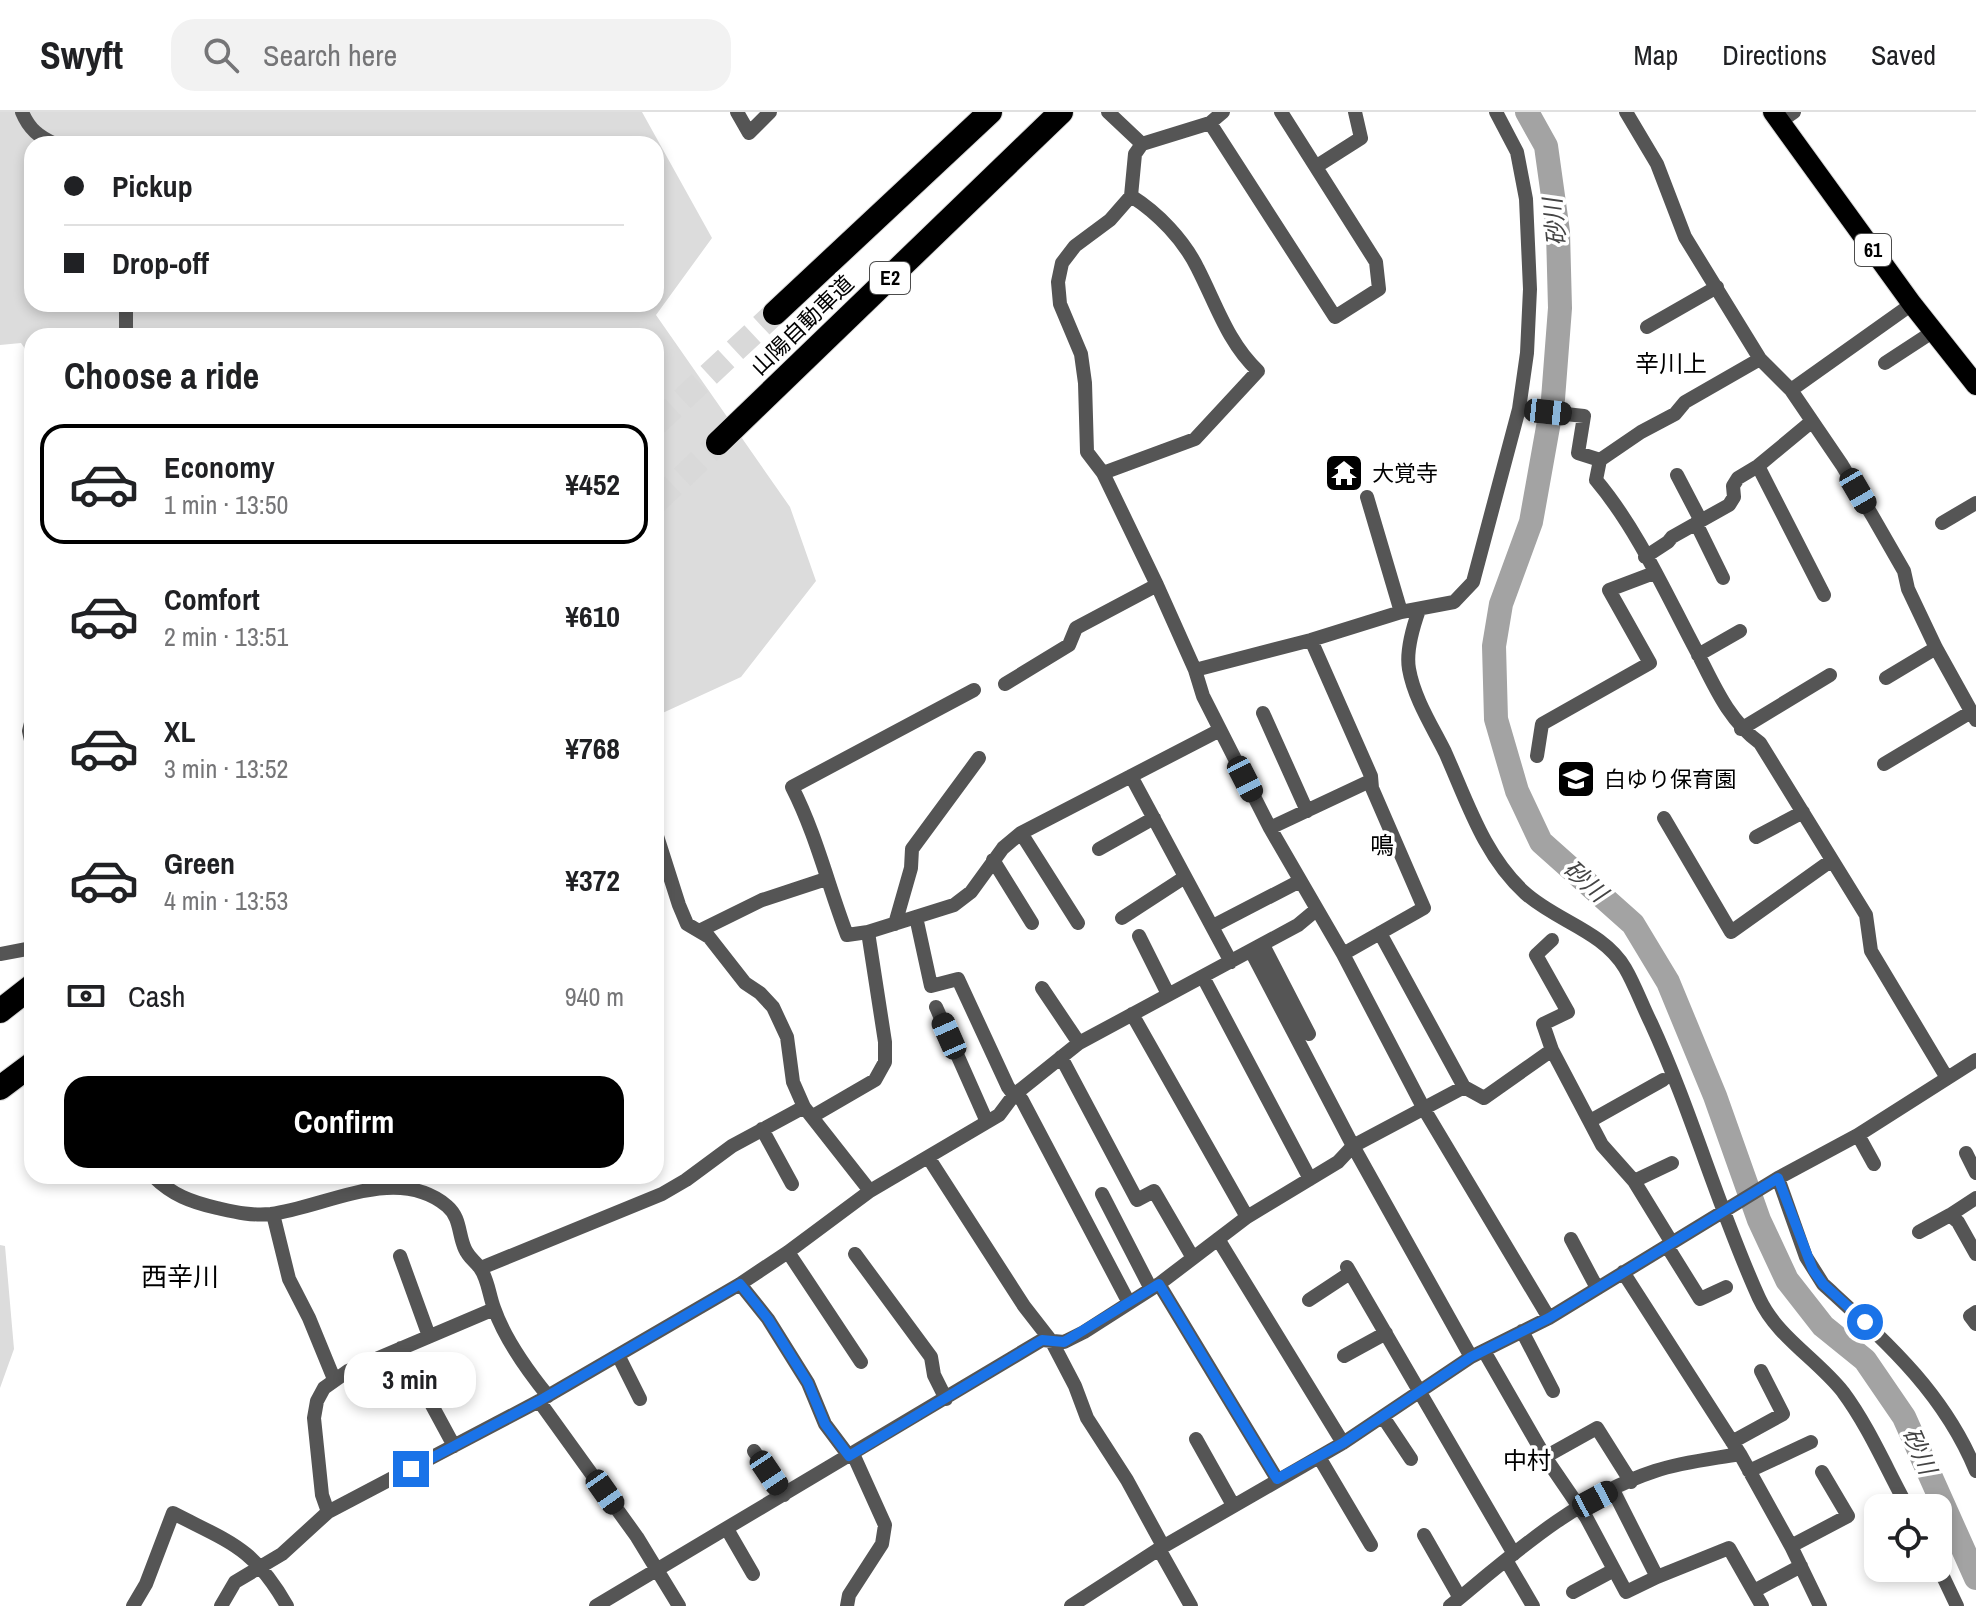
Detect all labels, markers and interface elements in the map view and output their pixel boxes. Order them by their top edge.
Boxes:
search box [171,19,731,91]
text: Swyft [40,30,123,81]
icon: search [199,33,243,77]
text: Search here [263,35,397,75]
text: Map [1634,36,1678,74]
text: Directions [1722,36,1827,74]
text: Saved [1871,36,1936,74]
text: Pickup [112,166,193,206]
water label: 砂川 [1535,194,1572,248]
road number: 61 [1855,234,1891,266]
text: Drop-off [112,243,209,283]
road number: E2 [870,262,910,294]
street label: 山陽自動車道 [744,268,860,382]
district label: 辛川上 [1635,347,1707,379]
text: Choose a ride [64,352,259,400]
car [1523,398,1573,426]
text: Economy [164,447,275,487]
icon: car [68,448,140,520]
temple icon: 大覚寺 [1323,452,1365,494]
place label: 大覚寺 [1372,458,1438,488]
text: ¥452 [565,464,620,504]
car [1836,464,1880,518]
text: 1 min · 13:50 [164,487,288,522]
text: Comfort [164,579,260,619]
icon: car [68,580,140,652]
text: ¥610 [565,596,620,636]
text: 2 min · 13:51 [164,619,288,654]
text: XL [164,711,195,751]
icon: car [68,712,140,784]
text: ¥768 [565,728,620,768]
text: 3 min · 13:52 [164,751,288,786]
car [1223,752,1267,806]
school or university icon: 白ゆり保育園 [1555,758,1597,800]
place label: 白ゆり保育園 [1604,764,1736,794]
district label: 鳴 [1370,829,1394,861]
text: Green [164,843,235,883]
icon: car [68,844,140,916]
water label: 砂川 [1557,852,1616,910]
text: ¥372 [565,860,620,900]
text: 4 min · 13:53 [164,883,288,918]
icon: cash [64,974,108,1018]
text: Cash [128,976,185,1016]
text: 940 m [565,979,624,1014]
car [928,1009,970,1063]
button: Confirm [64,1076,624,1168]
district label: 西辛川 [141,1259,219,1294]
route start [1847,1304,1883,1340]
callout: 3 min [345,1353,477,1409]
text: 3 min [382,1362,438,1397]
water label: 砂川 [1896,1422,1946,1482]
district label: 中村 [1503,1444,1551,1476]
car [746,1446,792,1500]
route end [393,1451,429,1487]
car [581,1465,629,1519]
car [1568,1477,1622,1521]
map controls [1864,1494,1952,1582]
button: locate [1864,1494,1952,1582]

